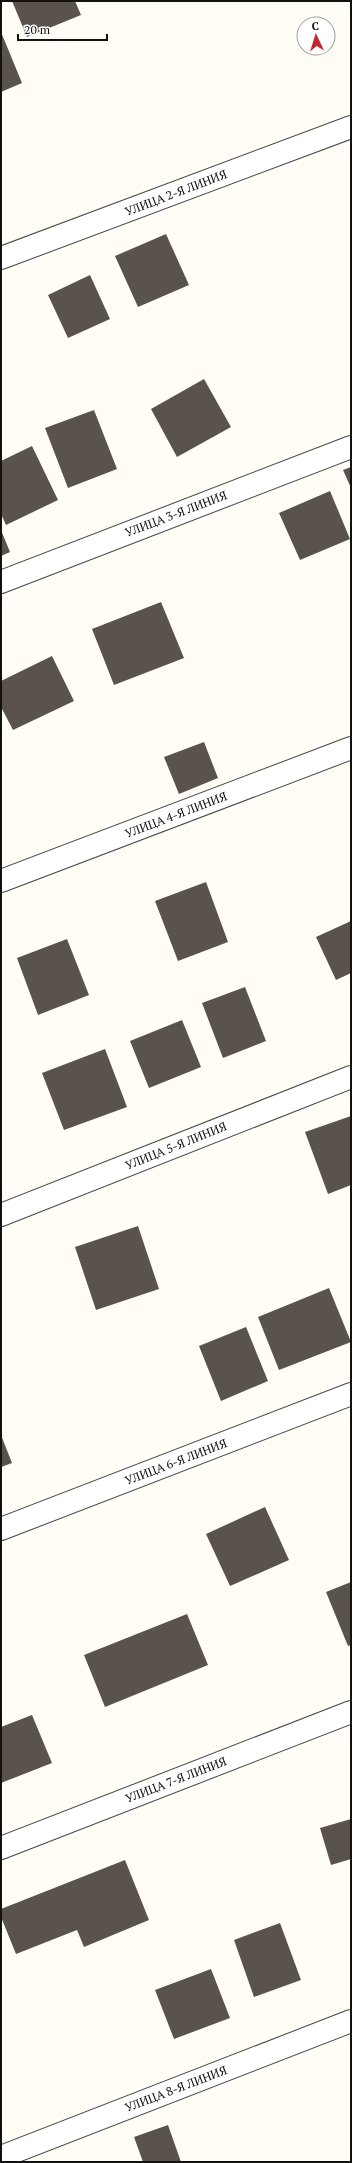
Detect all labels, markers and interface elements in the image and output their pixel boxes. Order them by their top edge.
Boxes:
scale bar [18,16,107,42]
north arrow [296,16,336,56]
text: С [311,19,319,33]
text: 20 m [24,22,51,37]
street label: УЛИЦА 2-Я ЛИНИЯ [123,166,229,219]
street label: УЛИЦА 3-Я ЛИНИЯ [123,487,229,540]
street label: УЛИЦА 4-Я ЛИНИЯ [123,788,229,841]
street label: УЛИЦА 5-Я ЛИНИЯ [123,1118,229,1173]
street label: УЛИЦА 6-Я ЛИНИЯ [123,1435,229,1488]
street label: УЛИЦА 7-Я ЛИНИЯ [123,1753,229,1806]
street label: УЛИЦА 8-Я ЛИНИЯ [123,2062,229,2115]

